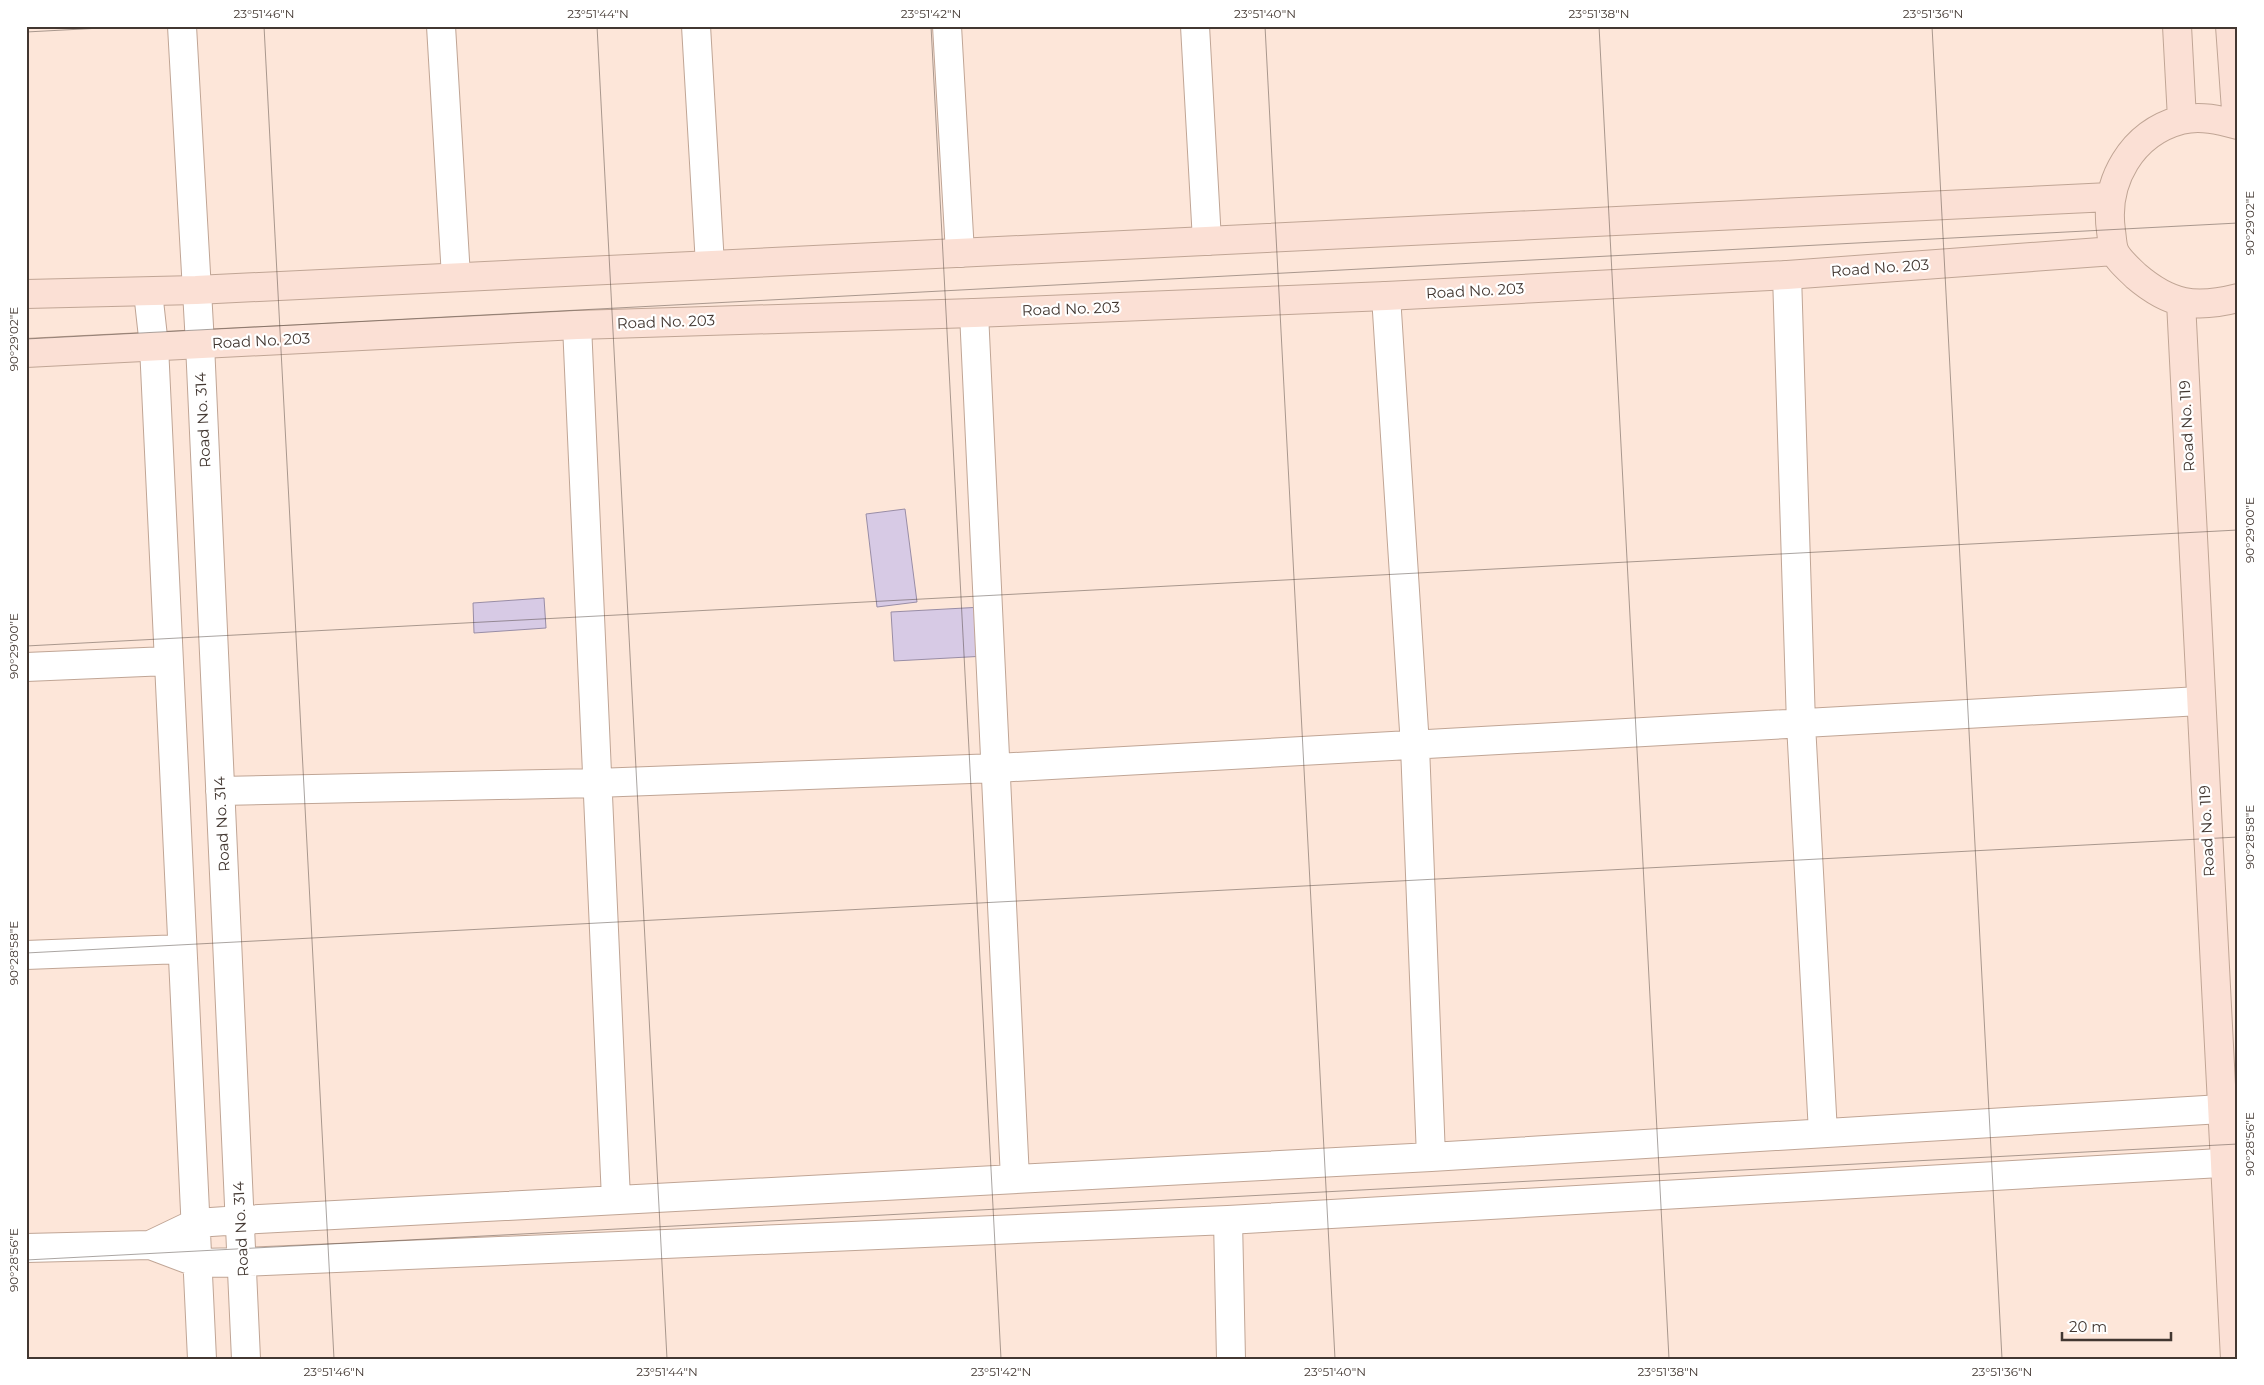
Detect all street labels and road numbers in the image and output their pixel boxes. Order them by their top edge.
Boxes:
street label: Road No. 203 [1830,255,1930,280]
street label: Road No. 203 [1425,278,1525,303]
street label: Road No. 203 [1021,297,1120,320]
street label: Road No. 203 [616,310,715,333]
street label: Road No. 203 [211,328,311,353]
street label: Road No. 314 [191,372,214,468]
street label: Road No. 119 [2175,380,2198,472]
street label: Road No. 314 [210,776,233,872]
street label: Road No. 119 [2195,785,2218,877]
street label: Road No. 314 [229,1181,252,1277]

